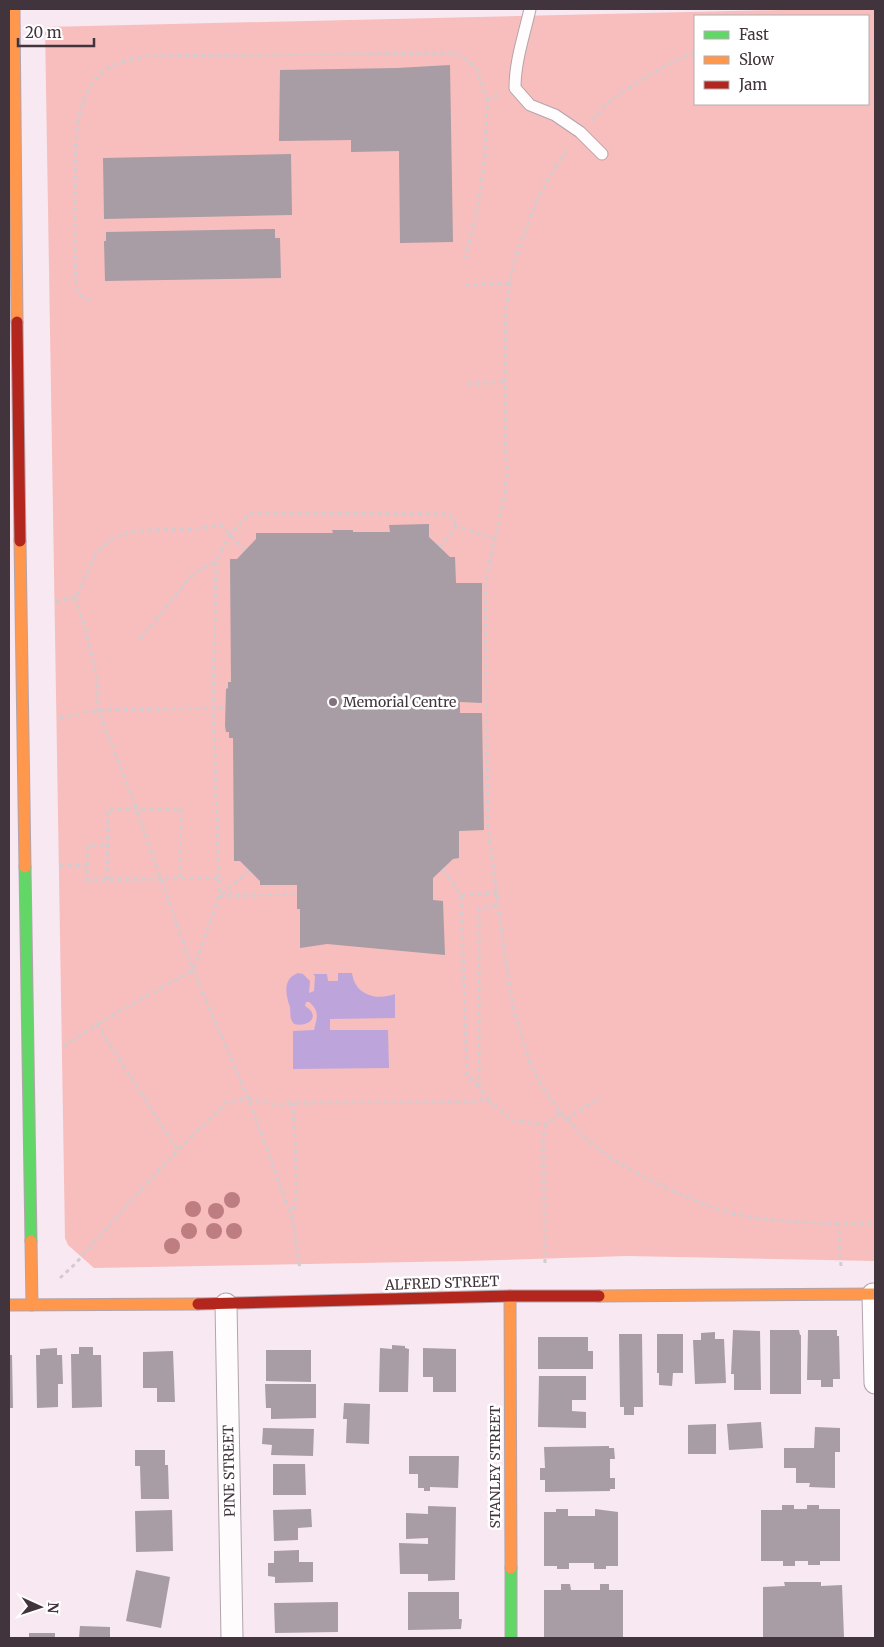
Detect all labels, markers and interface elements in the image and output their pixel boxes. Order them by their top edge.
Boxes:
scale bar [18,15,94,47]
legend [694,15,869,105]
text: 20 m [25,23,62,42]
text: Fast [739,25,769,44]
text: Slow [739,50,774,69]
text: Jam [738,75,767,94]
place label: Memorial Centre [343,693,456,711]
marker: Memorial Centre [327,696,339,708]
street label: ALFRED STREET [384,1272,500,1294]
street label: STANLEY STREET [486,1405,504,1528]
street label: PINE STREET [219,1424,239,1517]
north arrow [15,1582,65,1632]
text: N [44,1602,62,1614]

